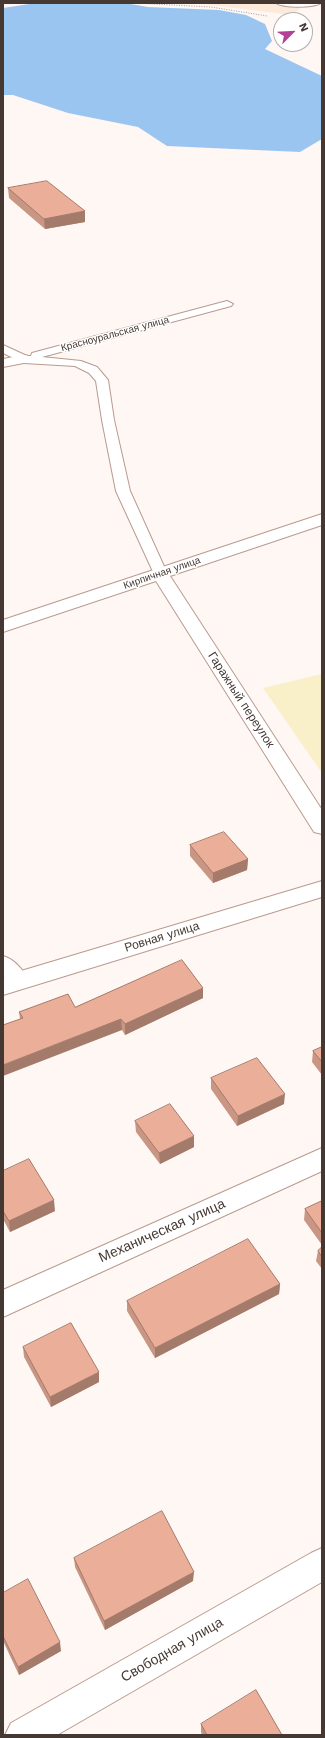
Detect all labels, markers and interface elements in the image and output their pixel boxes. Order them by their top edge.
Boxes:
north arrow [273,12,313,52]
text: N [296,21,311,34]
street label: Красноуральская улица [60,314,170,354]
street label: Кирпичная улица [122,554,202,592]
street label: Гаражный переулок [205,649,277,751]
street label: Ровная улица [123,919,201,955]
street label: Механическая улица [96,1196,228,1266]
street label: Свободная улица [118,1614,226,1686]

